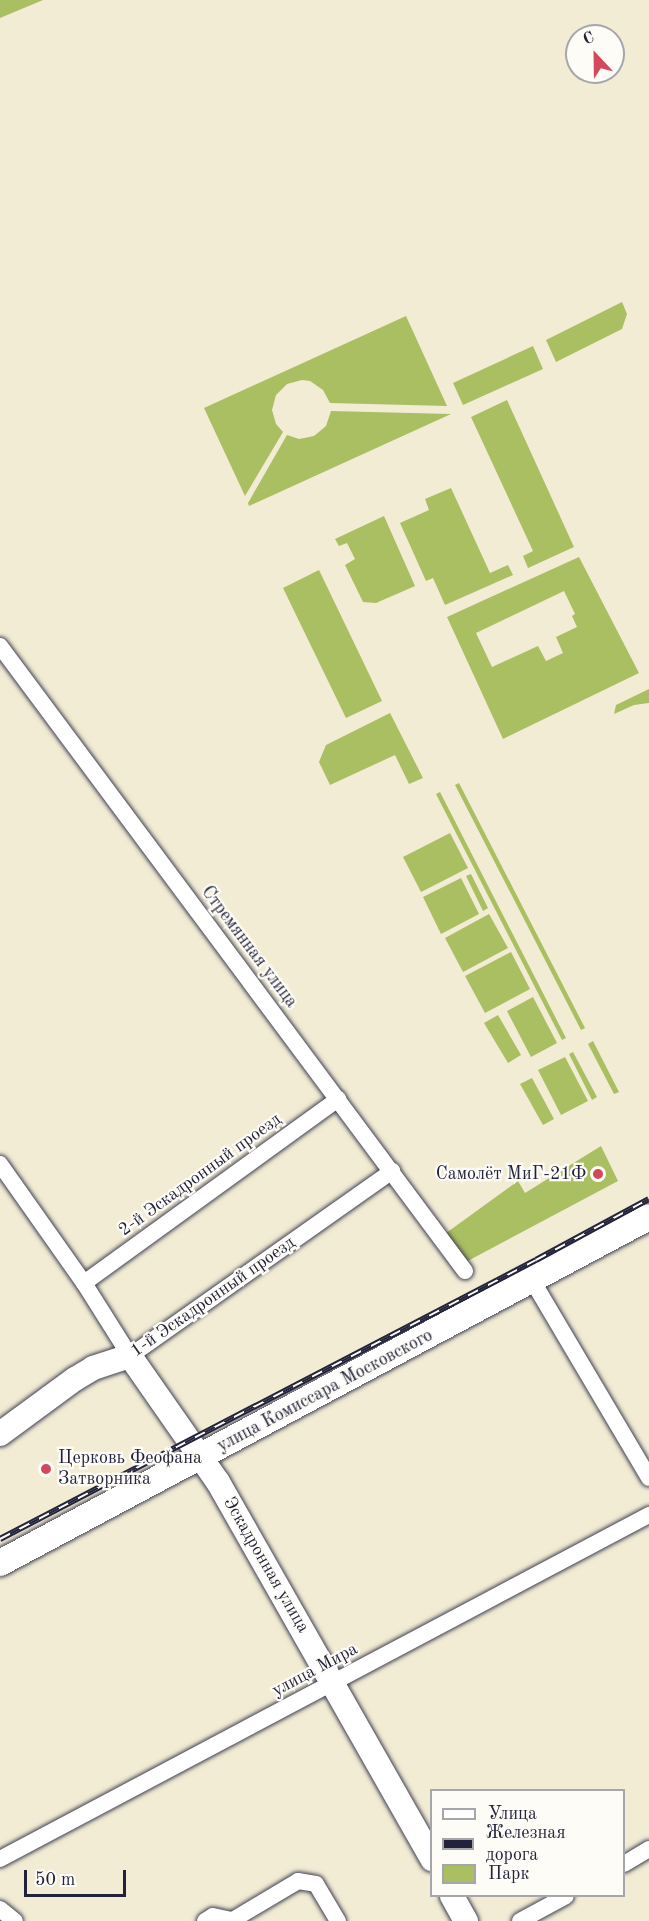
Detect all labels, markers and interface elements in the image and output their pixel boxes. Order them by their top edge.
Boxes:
north arrow [565,24,625,84]
text: С [581,30,597,49]
street label: Стремянная улица [196,882,302,1012]
street label: 2-й Эскадронный проезд [115,1109,285,1241]
place label: Самолёт МиГ-21Ф [436,1163,586,1185]
marker: Самолёт МиГ-21Ф [591,1167,605,1181]
street label: 1-й Эскадронный проезд [127,1232,299,1362]
street label: улица Комиссара Московского [213,1325,437,1457]
place label: Церковь Феофана Затворника [58,1448,202,1490]
marker: Церковь Феофана Затворника [39,1462,53,1476]
street label: Эскадронная улица [218,1493,314,1637]
street label: улица Мира [268,1638,362,1702]
legend [430,1789,625,1897]
text: Улица [488,1805,537,1823]
text: Железная дорога [486,1824,566,1864]
scale bar [27,1858,129,1896]
text: Парк [488,1865,529,1883]
text: 50 m [35,1871,75,1889]

